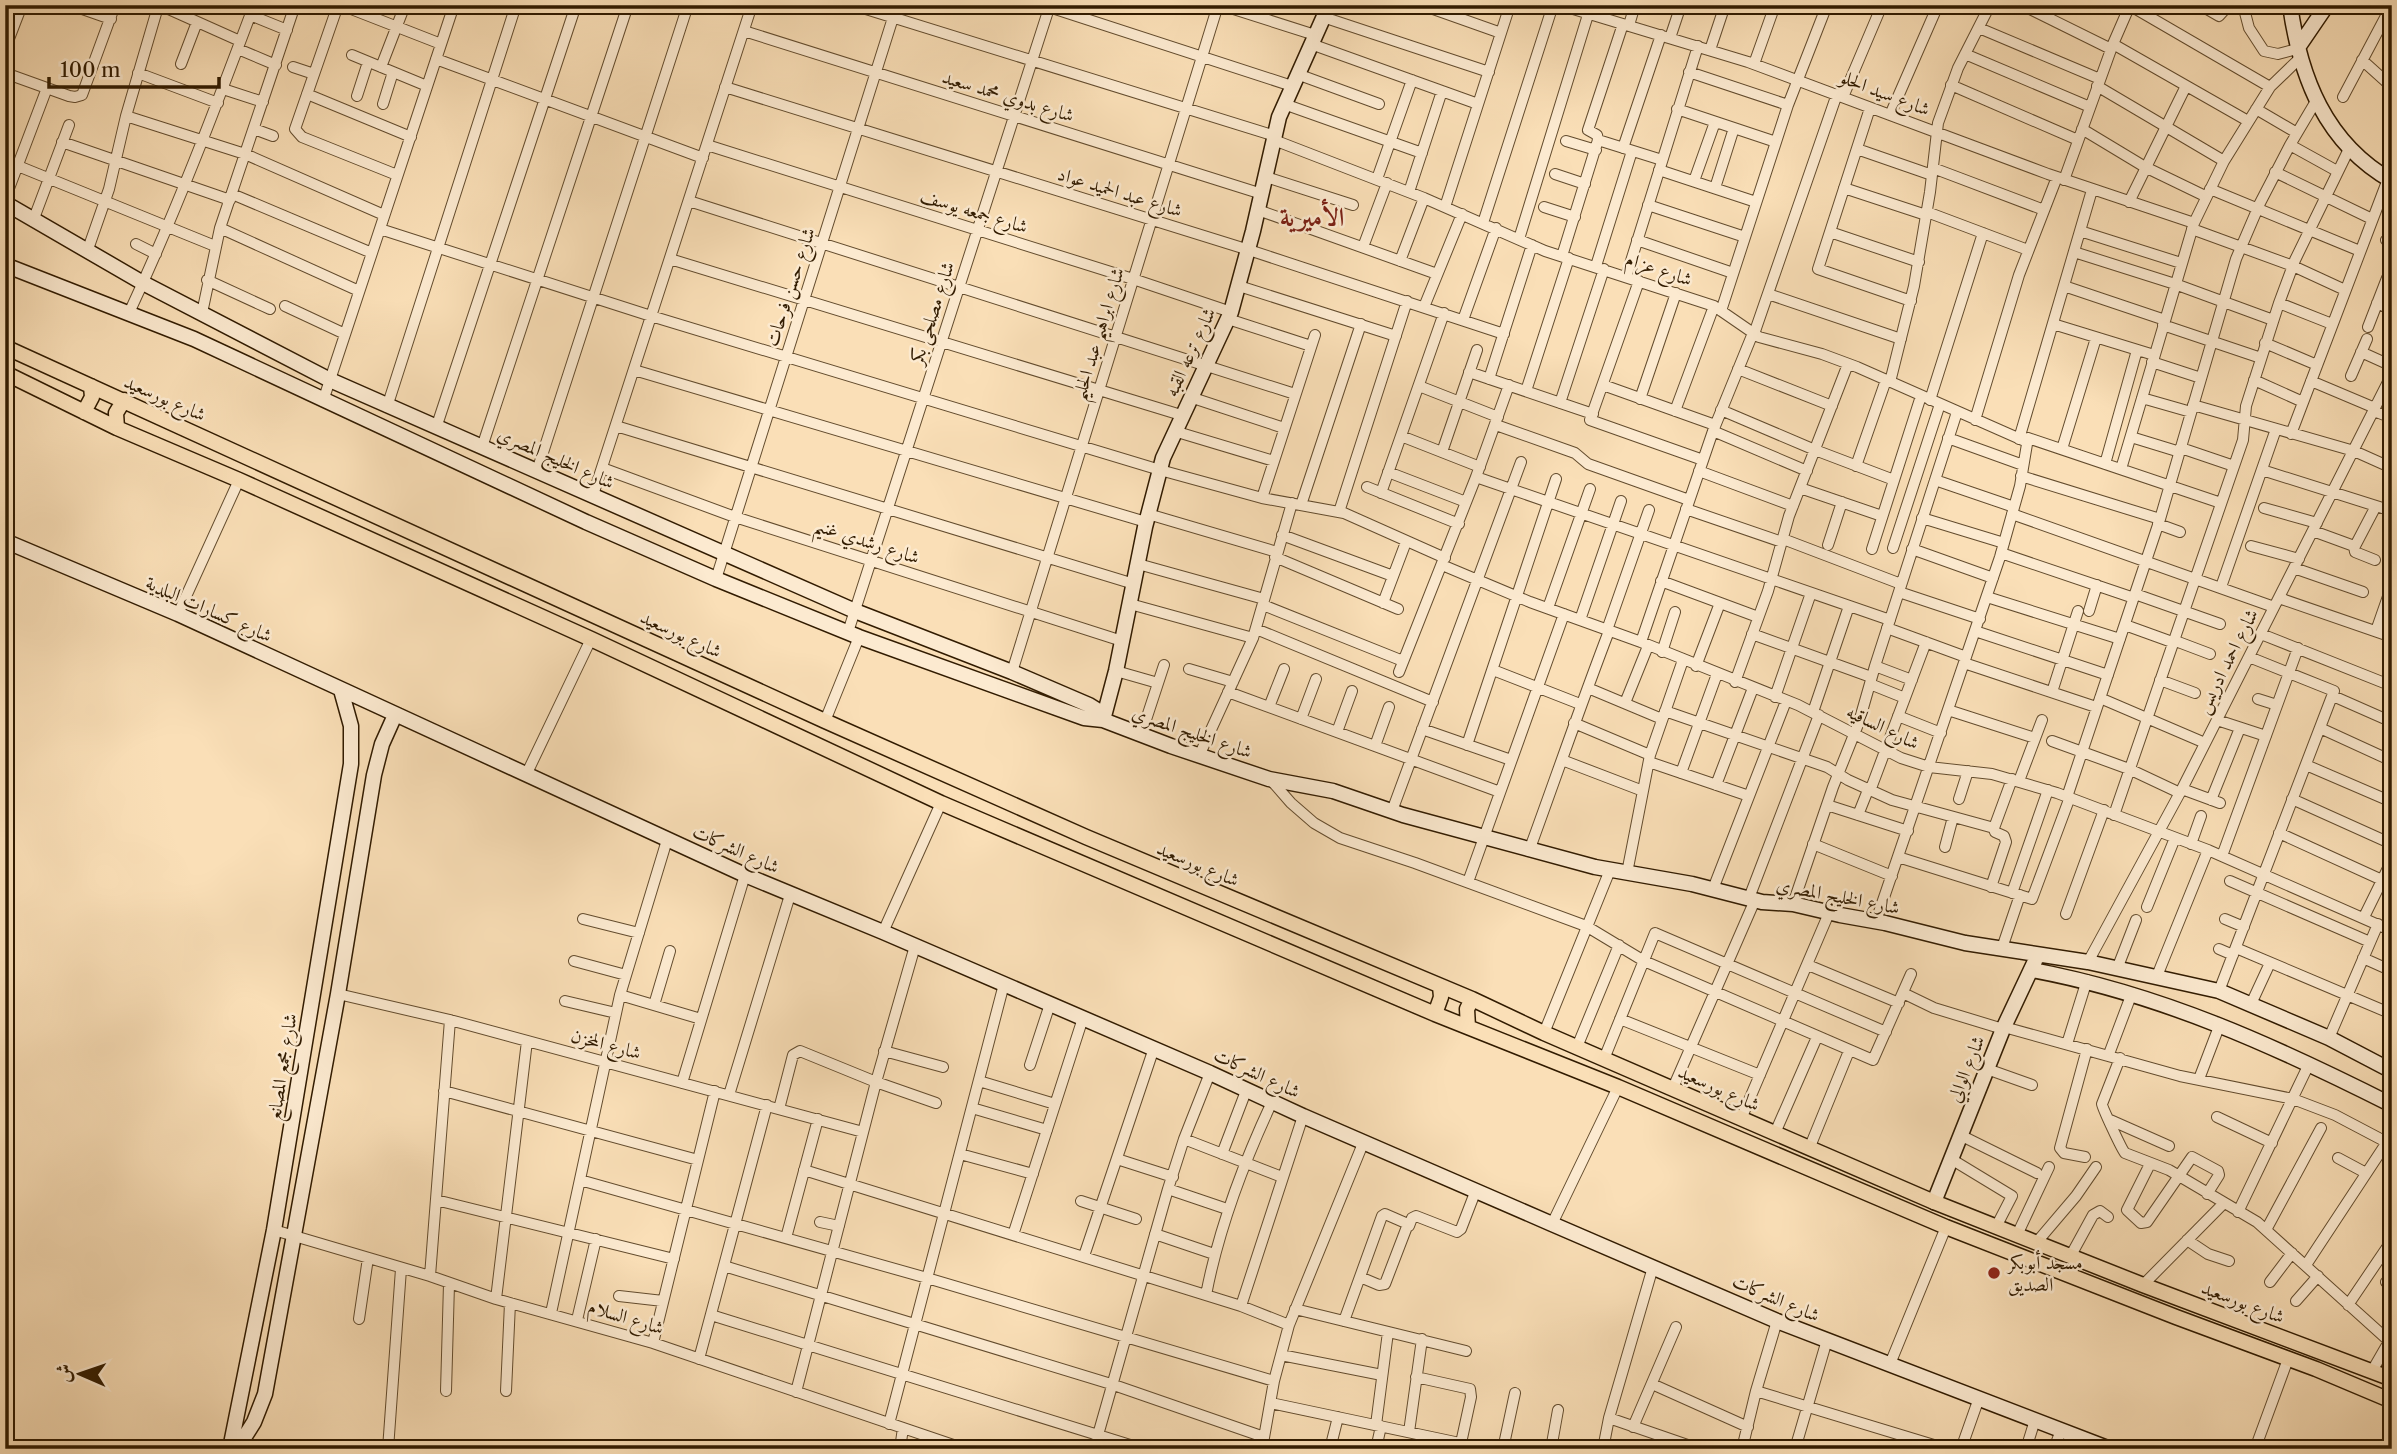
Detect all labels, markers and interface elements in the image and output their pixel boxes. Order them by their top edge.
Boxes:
scale bar [49,46,219,90]
text: 100 m [60,57,121,82]
street label: شارع بدوي محمد سعيد [938,65,1077,131]
street label: شارع سيد الحلو [1833,65,1933,124]
street label: شارع عبد الحميد عواد [1054,162,1185,226]
street label: شارع جمعه يوسف [916,184,1031,242]
district label: الأميرية [1280,198,1344,233]
street label: شارع حسن فرحات [760,225,824,351]
street label: شارع عزام [1621,247,1695,296]
street label: شارع مصلحى بكر [904,259,963,370]
street label: شارع ابراهيم عبد الحليم [1067,265,1137,406]
street label: شارع ترعه القبه [1159,304,1224,402]
street label: شارع بورسعيد [119,370,209,430]
street label: شارع الخليج المصري [492,422,618,499]
street label: شارع رشدي غنيم [809,513,923,576]
street label: شارع كسارات البلدية [141,571,276,651]
street label: شارع بورسعيد [635,605,725,666]
street label: شارع احمد ادريس [2191,605,2267,719]
street label: شارع الساقيه [1841,700,1923,758]
street label: شارع الخليج المصري [1127,701,1255,769]
street label: شارع الشركات [687,820,783,882]
street label: شارع بورسعيد [1152,836,1243,895]
street label: شارع الخليج المصري [1773,873,1902,925]
street label: شارع مجمع المصانع [262,1012,308,1123]
street label: شارع المخزن [567,1024,644,1068]
street label: شارع الوالي [1942,1032,1993,1107]
street label: شارع الشركات [1208,1043,1304,1107]
street label: شارع بورسعيد [1673,1060,1763,1120]
place label: مسجد أبوبكر الصديق [2006,1250,2083,1297]
marker: مسجد أبوبكر الصديق [1986,1265,2002,1281]
street label: شارع الشركات [1727,1269,1823,1330]
street label: شارع بورسعيد [2197,1276,2288,1332]
street label: شارع السلام [584,1295,667,1344]
north arrow [46,1338,116,1408]
text: ش [52,1364,75,1383]

